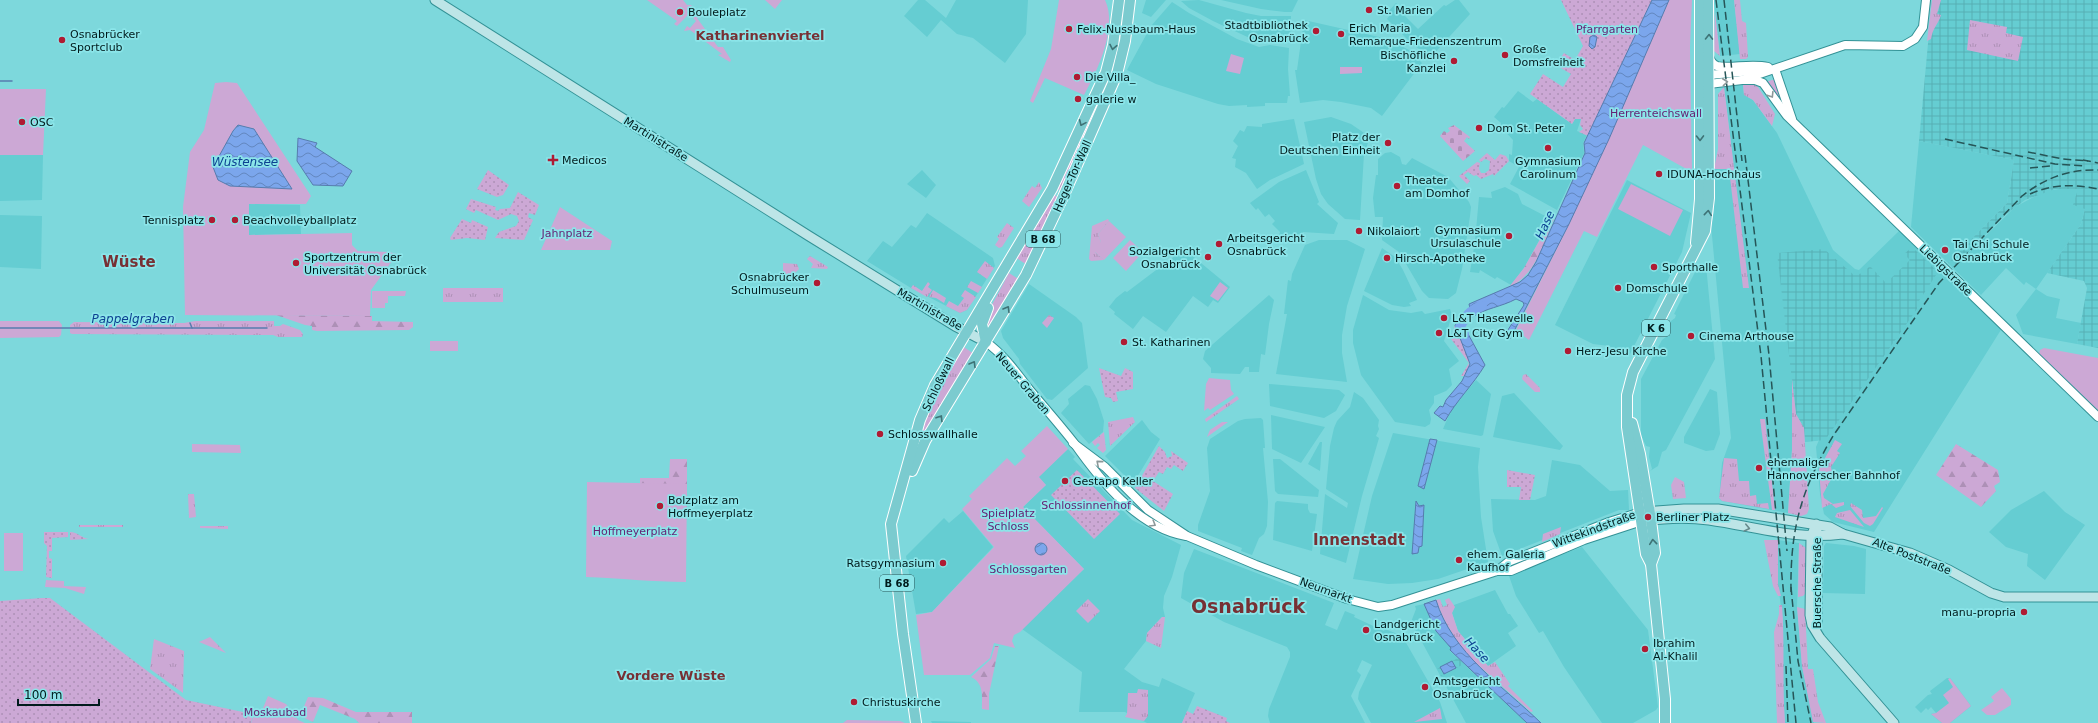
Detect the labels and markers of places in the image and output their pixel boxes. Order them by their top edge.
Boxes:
place label: St. Marien [1377,4,1433,17]
marker: St. Marien [1364,5,1374,15]
place label: Bouleplatz [688,6,746,19]
marker: Bouleplatz [675,7,685,17]
place label: Stadtbibliothek Osnabrück [1224,19,1309,45]
place label: Erich Maria Remarque-Friedenszentrum [1349,22,1502,48]
place label: Felix-Nussbaum-Haus [1077,23,1196,36]
marker: Felix-Nussbaum-Haus [1064,24,1074,34]
marker: Stadtbibliothek Osnabrück [1311,26,1321,36]
place label: Osnabrücker Sportclub [70,28,140,54]
marker: Erich Maria Remarque-Friedenszentrum [1336,29,1346,39]
marker: Osnabrücker Sportclub [57,35,67,45]
place label: Große Domsfreiheit [1513,43,1584,69]
place label: Bischöfliche Kanzlei [1380,49,1446,75]
marker: Große Domsfreiheit [1500,50,1510,60]
marker: Bischöfliche Kanzlei [1449,56,1459,66]
place label: Die Villa_ [1085,71,1136,84]
marker: Die Villa_ [1072,72,1082,82]
place label: galerie w [1086,93,1136,106]
marker: galerie w [1073,94,1083,104]
place label: OSC [30,116,54,129]
marker: OSC [17,117,27,127]
place label: Dom St. Peter [1487,122,1564,135]
marker: Dom St. Peter [1474,123,1484,133]
place label: Platz der Deutschen Einheit [1279,131,1381,157]
marker: Platz der Deutschen Einheit [1383,138,1393,148]
marker: Gymnasium Carolinum [1543,143,1553,153]
marker: Medicos [547,154,559,166]
place label: Medicos [562,154,607,167]
place label: Gymnasium Carolinum [1515,155,1581,181]
place label: IDUNA-Hochhaus [1667,168,1761,181]
marker: IDUNA-Hochhaus [1654,169,1664,179]
place label: Theater am Domhof [1404,174,1471,200]
marker: Theater am Domhof [1392,181,1402,191]
place label: Tennisplatz [142,214,204,227]
place label: Beachvolleyballplatz [243,214,357,227]
marker: Tennisplatz [207,215,217,225]
marker: Beachvolleyballplatz [230,215,240,225]
place label: Gymnasium Ursulaschule [1430,224,1501,250]
place label: Nikolaiort [1367,225,1420,238]
marker: Nikolaiort [1354,226,1364,236]
marker: Gymnasium Ursulaschule [1504,231,1514,241]
place label: Arbeitsgericht Osnabrück [1227,232,1305,258]
place label: Tai Chi Schule Osnabrück [1952,238,2029,264]
marker: Arbeitsgericht Osnabrück [1214,239,1224,249]
place label: Sozialgericht Osnabrück [1129,245,1201,271]
marker: Tai Chi Schule Osnabrück [1940,245,1950,255]
place label: Sportzentrum der Universität Osnabrück [304,251,427,277]
marker: Sozialgericht Osnabrück [1203,252,1213,262]
place label: Hirsch-Apotheke [1395,252,1486,265]
marker: Hirsch-Apotheke [1382,253,1392,263]
marker: Sportzentrum der Universität Osnabrück [291,258,301,268]
place label: Sporthalle [1662,261,1718,274]
marker: Sporthalle [1649,262,1659,272]
place label: Osnabrücker Schulmuseum [731,271,809,297]
marker: Osnabrücker Schulmuseum [812,278,822,288]
place label: Domschule [1626,282,1688,295]
marker: Domschule [1613,283,1623,293]
place label: L&T Hasewelle [1452,312,1533,325]
marker: L&T Hasewelle [1439,313,1449,323]
place label: L&T City Gym [1447,327,1523,340]
marker: L&T City Gym [1434,328,1444,338]
place label: Cinema Arthouse [1699,330,1794,343]
marker: Cinema Arthouse [1686,331,1696,341]
place label: St. Katharinen [1132,336,1210,349]
marker: St. Katharinen [1119,337,1129,347]
place label: Herz-Jesu Kirche [1576,345,1667,358]
marker: Herz-Jesu Kirche [1563,346,1573,356]
place label: Schlosswallhalle [888,428,978,441]
marker: Schlosswallhalle [875,429,885,439]
place label: ehemaliger Hannoverscher Bahnhof [1767,456,1901,482]
marker: ehemaliger Hannoverscher Bahnhof [1754,463,1764,473]
place label: Gestapo Keller [1073,475,1154,488]
marker: Gestapo Keller [1060,476,1070,486]
place label: Bolzplatz am Hoffmeyerplatz [668,494,753,520]
marker: Bolzplatz am Hoffmeyerplatz [655,501,665,511]
place label: Berliner Platz [1656,511,1729,524]
marker: Berliner Platz [1643,512,1653,522]
place label: ehem. Galeria Kaufhof [1467,548,1545,574]
marker: ehem. Galeria Kaufhof [1454,555,1464,565]
place label: Ratsgymnasium [846,557,935,570]
marker: Ratsgymnasium [938,558,948,568]
place label: manu-propria [1941,606,2016,619]
marker: manu-propria [2019,607,2029,617]
place label: Landgericht Osnabrück [1374,618,1440,644]
marker: Landgericht Osnabrück [1361,625,1371,635]
place label: Ibrahim Al-Khalil [1653,637,1698,663]
marker: Ibrahim Al-Khalil [1640,644,1650,654]
place label: Amtsgericht Osnabrück [1433,675,1501,701]
marker: Amtsgericht Osnabrück [1420,682,1430,692]
place label: Christuskirche [862,696,941,709]
marker: Christuskirche [849,697,859,707]

